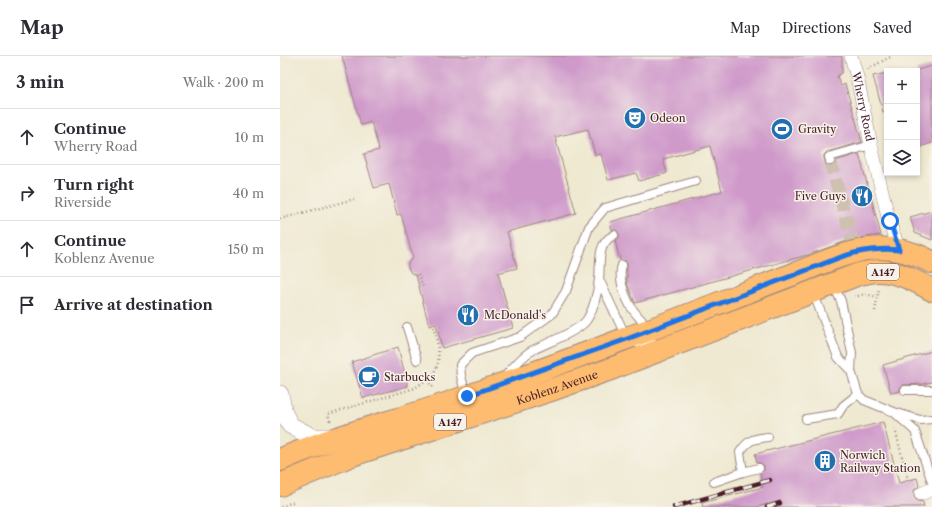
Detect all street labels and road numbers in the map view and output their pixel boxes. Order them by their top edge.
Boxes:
street label: Wherry Road [849,70,877,143]
road number: A147 [867,264,899,280]
street label: Koblenz Avenue [515,367,600,408]
road number: A147 [434,414,466,430]

